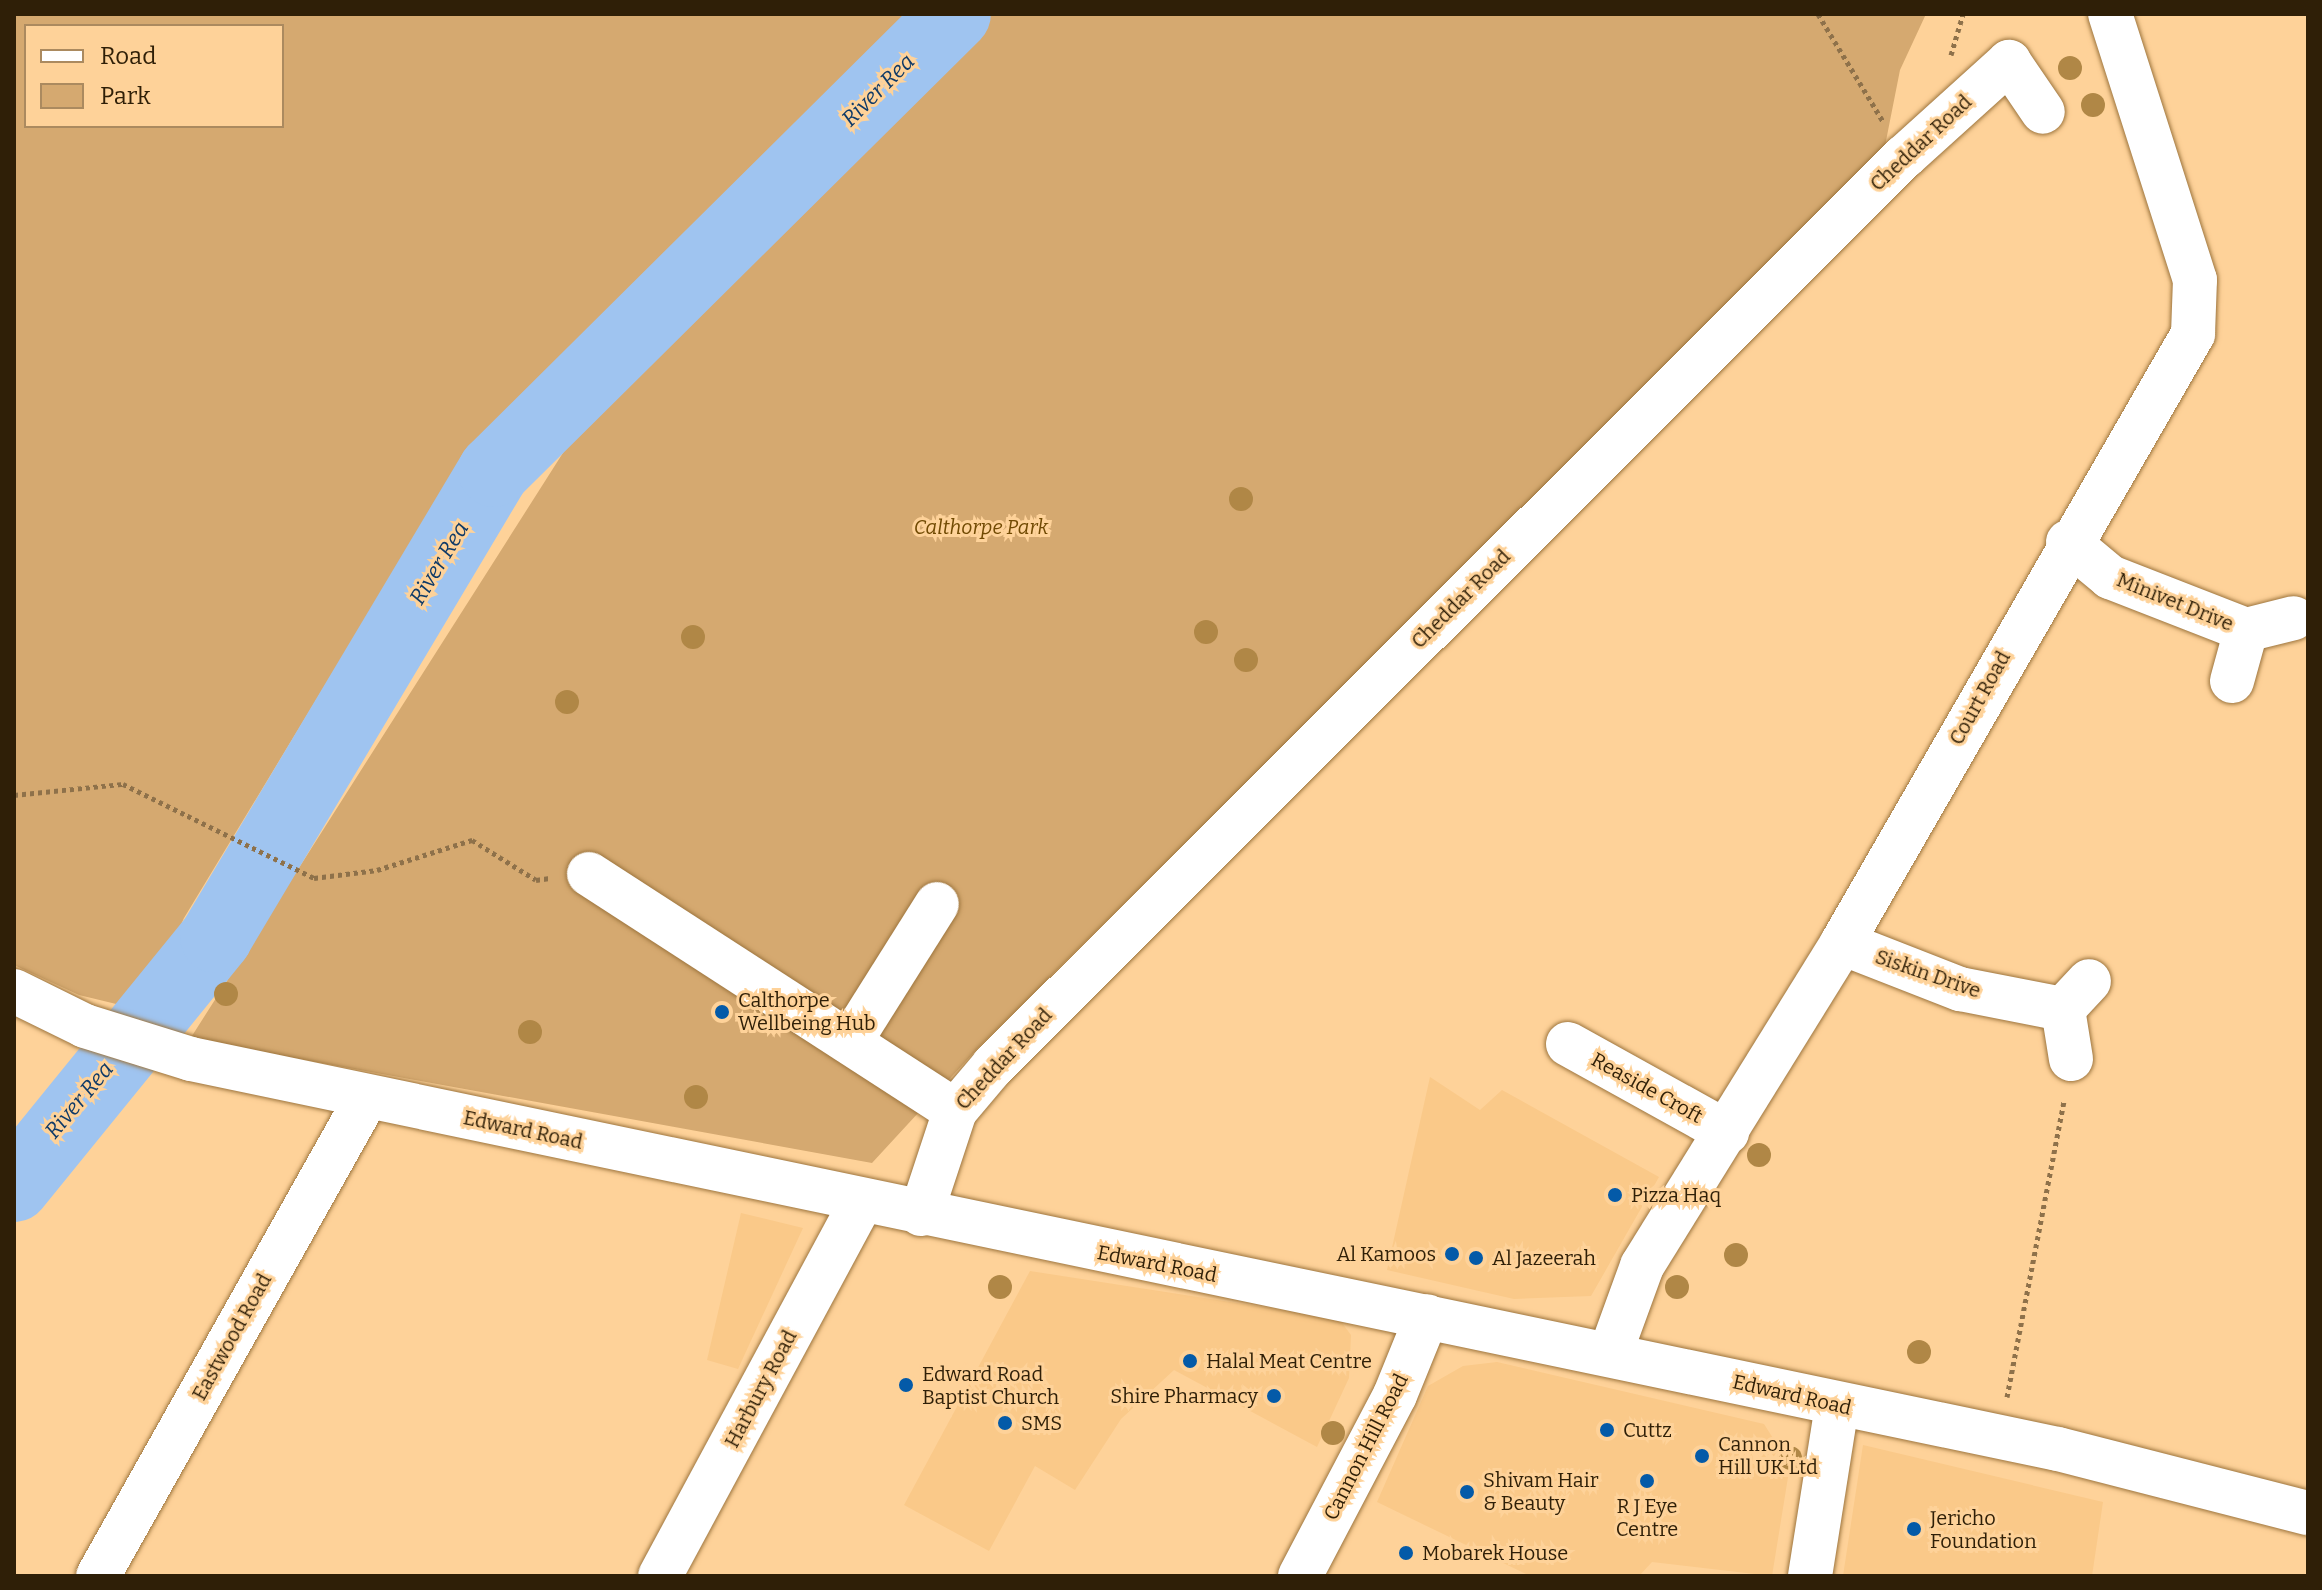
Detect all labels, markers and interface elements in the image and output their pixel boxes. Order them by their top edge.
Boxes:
legend [24,24,284,128]
text: Road [100,42,156,70]
water label: River Rea [836,48,920,132]
text: Park [100,82,151,110]
street label: Cheddar Road [1865,90,1977,196]
park label: Calthorpe Park [914,515,1048,539]
water label: River Rea [404,517,474,609]
street label: Cheddar Road [1407,545,1515,653]
street label: Minivet Drive [2113,568,2237,636]
street label: Court Road [1944,647,2016,749]
street label: Siskin Drive [1872,945,1984,1003]
place label: Calthorpe Wellbeing Hub [738,988,876,1035]
marker: Calthorpe Wellbeing Hub [713,1003,731,1021]
street label: Cheddar Road [951,1003,1057,1115]
street label: Reaside Croft [1587,1048,1707,1128]
water label: River Rea [39,1056,119,1144]
street label: Edward Road [461,1106,585,1154]
place label: Pizza Haq [1631,1183,1721,1207]
marker: Pizza Haq [1606,1186,1624,1204]
street label: Edward Road [1095,1241,1219,1287]
place label: Al Kamoos [1336,1242,1436,1266]
marker: Al Kamoos [1443,1245,1461,1263]
place label: Al Jazeerah [1492,1246,1596,1270]
marker: Al Jazeerah [1467,1249,1485,1267]
street label: Eastwood Road [187,1269,277,1405]
street label: Harbury Road [720,1326,802,1452]
place label: Halal Meat Centre [1206,1349,1372,1373]
marker: Halal Meat Centre [1181,1352,1199,1370]
place label: Edward Road Baptist Church [922,1362,1059,1409]
street label: Cannon Hill Road [1319,1370,1413,1524]
street label: Edward Road [1730,1370,1854,1420]
marker: Edward Road Baptist Church [897,1376,915,1394]
place label: Shire Pharmacy [1110,1384,1258,1408]
marker: Shire Pharmacy [1265,1387,1283,1405]
place label: SMS [1021,1411,1062,1435]
marker: SMS [996,1414,1014,1432]
place label: Cuttz [1623,1418,1672,1442]
marker: Cuttz [1598,1421,1616,1439]
place label: Cannon Hill UK Ltd [1718,1432,1818,1479]
marker: Cannon Hill UK Ltd [1693,1447,1711,1465]
place label: Shivam Hair & Beauty [1483,1468,1599,1515]
marker: R J Eye Centre [1638,1472,1656,1490]
marker: Shivam Hair & Beauty [1458,1483,1476,1501]
place label: R J Eye Centre [1616,1494,1678,1541]
place label: Jericho Foundation [1930,1506,2037,1553]
marker: Jericho Foundation [1905,1520,1923,1538]
place label: Mobarek House [1422,1541,1568,1565]
marker: Mobarek House [1397,1544,1415,1562]

